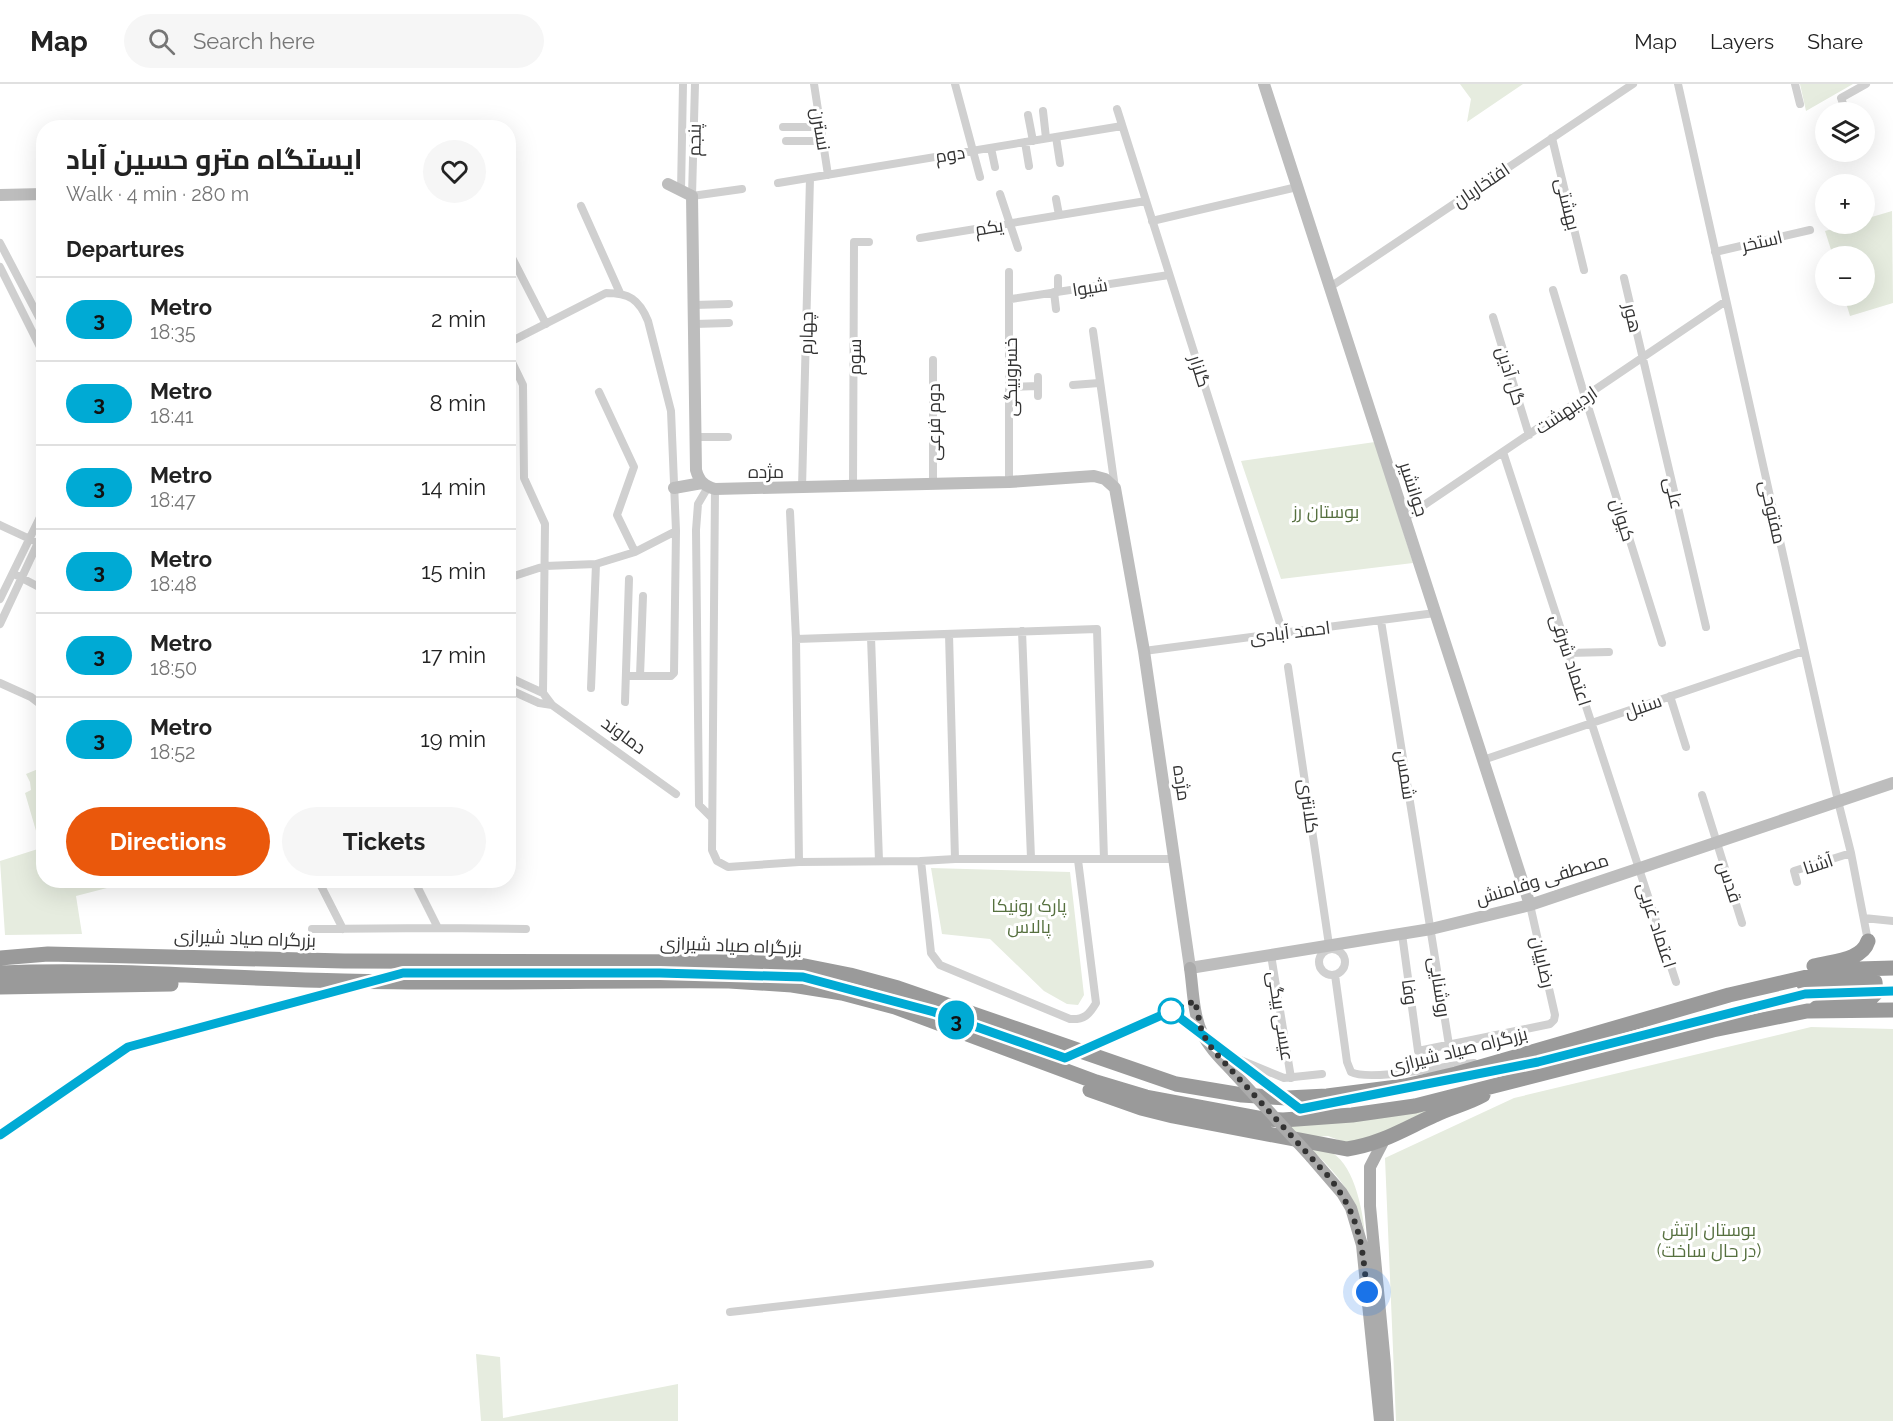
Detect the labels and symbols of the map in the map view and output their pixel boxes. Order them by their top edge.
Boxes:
street label: نسترن [806,106,835,152]
street label: پنجم [683,123,707,157]
street label: دوم [934,141,967,169]
street label: افتخاریان [1449,158,1514,212]
street label: بهشتی [1550,176,1585,233]
street label: یکم [973,214,1005,242]
street label: استخر [1739,226,1785,257]
street label: شیوا [1071,274,1109,301]
street label: هور [1618,300,1647,335]
street label: چهارم [795,311,819,355]
street label: خسروبیگی [1000,337,1022,417]
street label: سوم [844,339,867,375]
street label: گل آذین [1491,344,1530,408]
street label: گلزار [1184,351,1215,390]
street label: اردیبهشت [1531,382,1602,439]
street label: دوم فرعی [923,383,946,461]
street label: جوانشیر [1394,458,1433,519]
street label: مژده [748,461,784,483]
street label: علی [1659,475,1688,511]
street label: مفتوحی [1755,478,1791,546]
street label: کیوان [1606,496,1639,544]
park label: بوستان رز [1292,501,1359,523]
street label: اعتماد شرقی [1545,612,1596,709]
street label: احمد آبادی [1249,617,1332,648]
street label: سنبل [1622,690,1665,723]
street label: دماوند [597,712,650,759]
street label: شمس [1391,749,1420,801]
street label: مژده [1168,764,1195,803]
street label: کلانتری [1294,777,1323,835]
street label: مصطفی وفامنش [1473,849,1611,910]
street label: آشنا [1800,849,1836,879]
street label: قدس [1713,859,1747,906]
street label: اعتماد غربی [1632,880,1681,971]
park label: پارک رونیکا پالاس [991,895,1067,939]
street label: بزرگراه صیاد شیرازی [173,925,317,952]
street label: بزرگراه صیاد شیرازی [659,932,803,959]
street label: رضاییان [1526,934,1559,990]
street label: روشنایی [1424,955,1455,1019]
street label: عیسی بیگی [1263,970,1298,1063]
street label: وفا [1397,978,1422,1006]
unlabelled marker [1158,998,1184,1024]
line badge: 3 [936,1000,976,1040]
street label: بزرگراه صیاد شیرازی [1386,1023,1530,1078]
park label: بوستان ارتش (در حال ساخت) [1657,1219,1761,1262]
your location [1352,1277,1382,1307]

